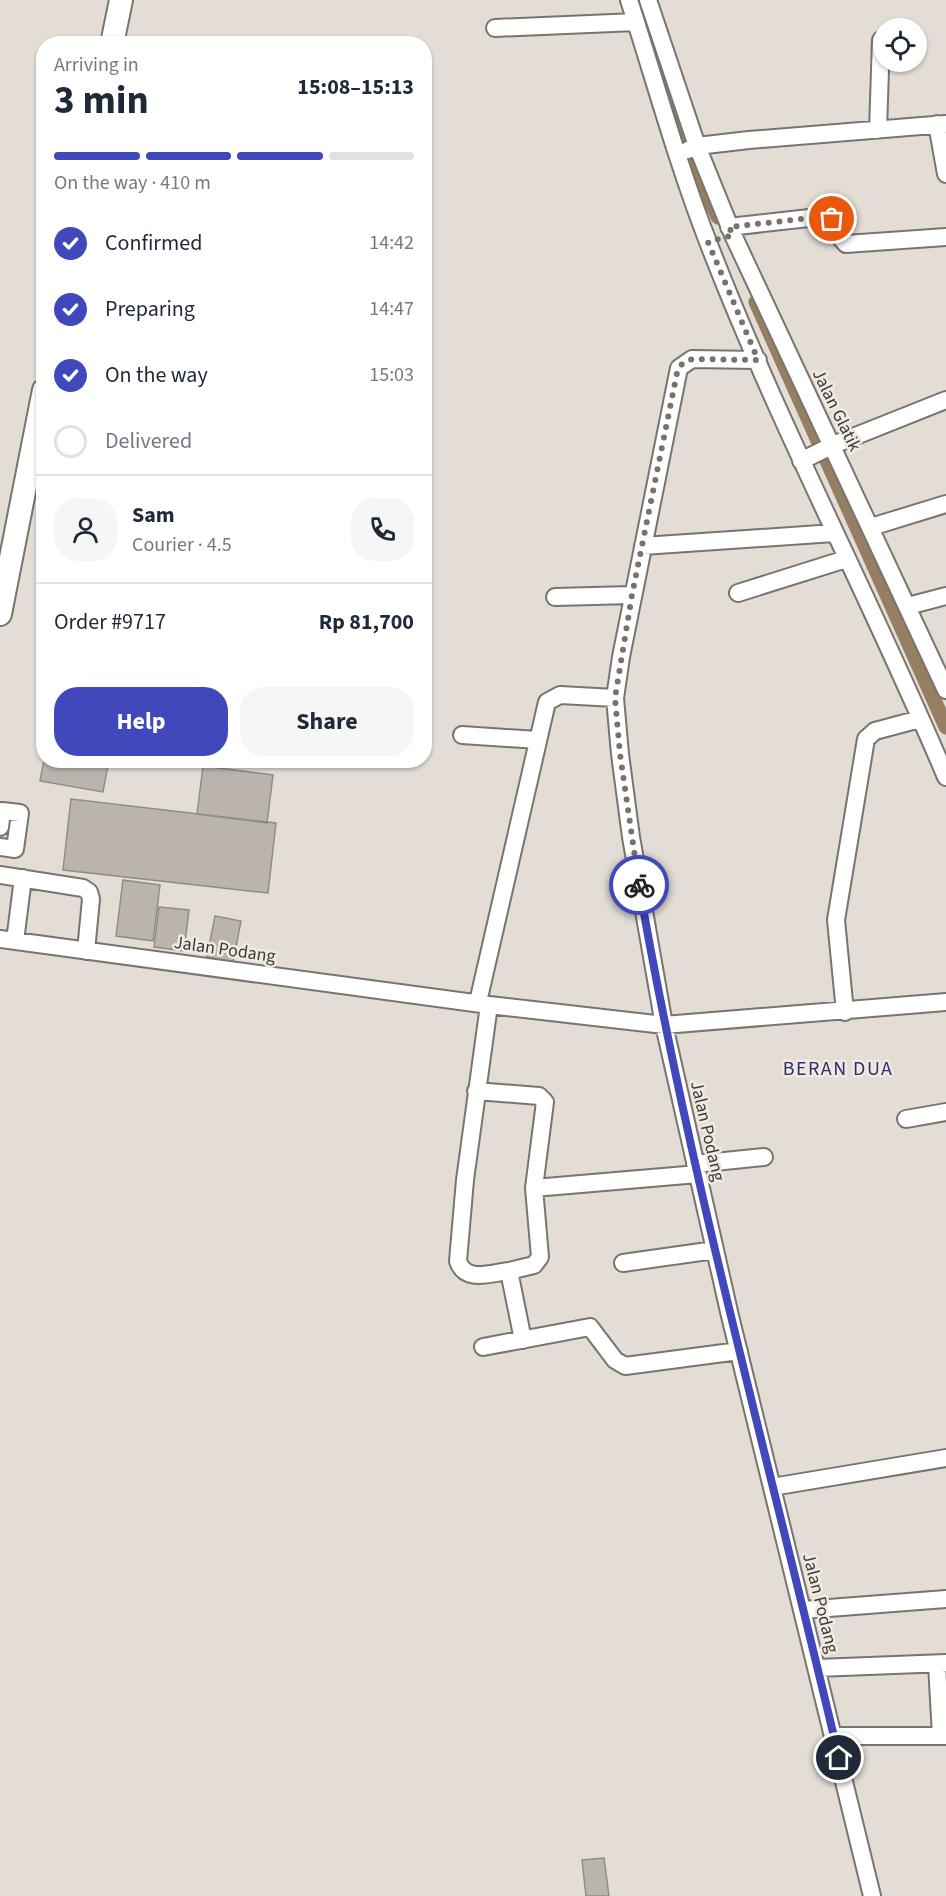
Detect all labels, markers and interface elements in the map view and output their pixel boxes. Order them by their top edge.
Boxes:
map controls [873,18,927,72]
button: locate [873,18,927,72]
text: Arriving in [54,51,139,79]
text: 15:08–15:13 [297,71,414,103]
text: 3 min [54,73,149,129]
text: On the way · 410 m [54,169,211,197]
pin [806,193,857,244]
icon: bag [815,202,848,235]
icon: check [54,227,87,260]
text: Confirmed [105,227,202,259]
text: 14:42 [369,229,414,257]
icon: check [54,293,87,326]
text: Preparing [105,293,195,325]
text: 14:47 [369,295,414,323]
icon: check [54,359,87,392]
text: On the way [105,359,208,391]
text: 15:03 [369,361,414,389]
street label: Jalan Glatik [806,365,867,456]
text: Delivered [105,425,192,457]
button: person [54,498,117,561]
button: phone [351,498,414,561]
text: Sam [132,499,175,531]
text: Courier · 4.5 [132,531,232,559]
text: Order #9717 [54,606,166,638]
text: Rp 81,700 [319,606,414,638]
button: Help [54,687,228,756]
button: Share [240,687,414,756]
courier [609,855,669,915]
icon: bike [623,869,656,902]
street label: Jalan Podang [173,930,277,969]
district label: BERAN DUA [783,1055,893,1083]
street label: Jalan Podang [684,1078,731,1184]
street label: Jalan Podang [796,1550,845,1656]
pin [813,1732,864,1783]
icon: home [822,1741,855,1774]

